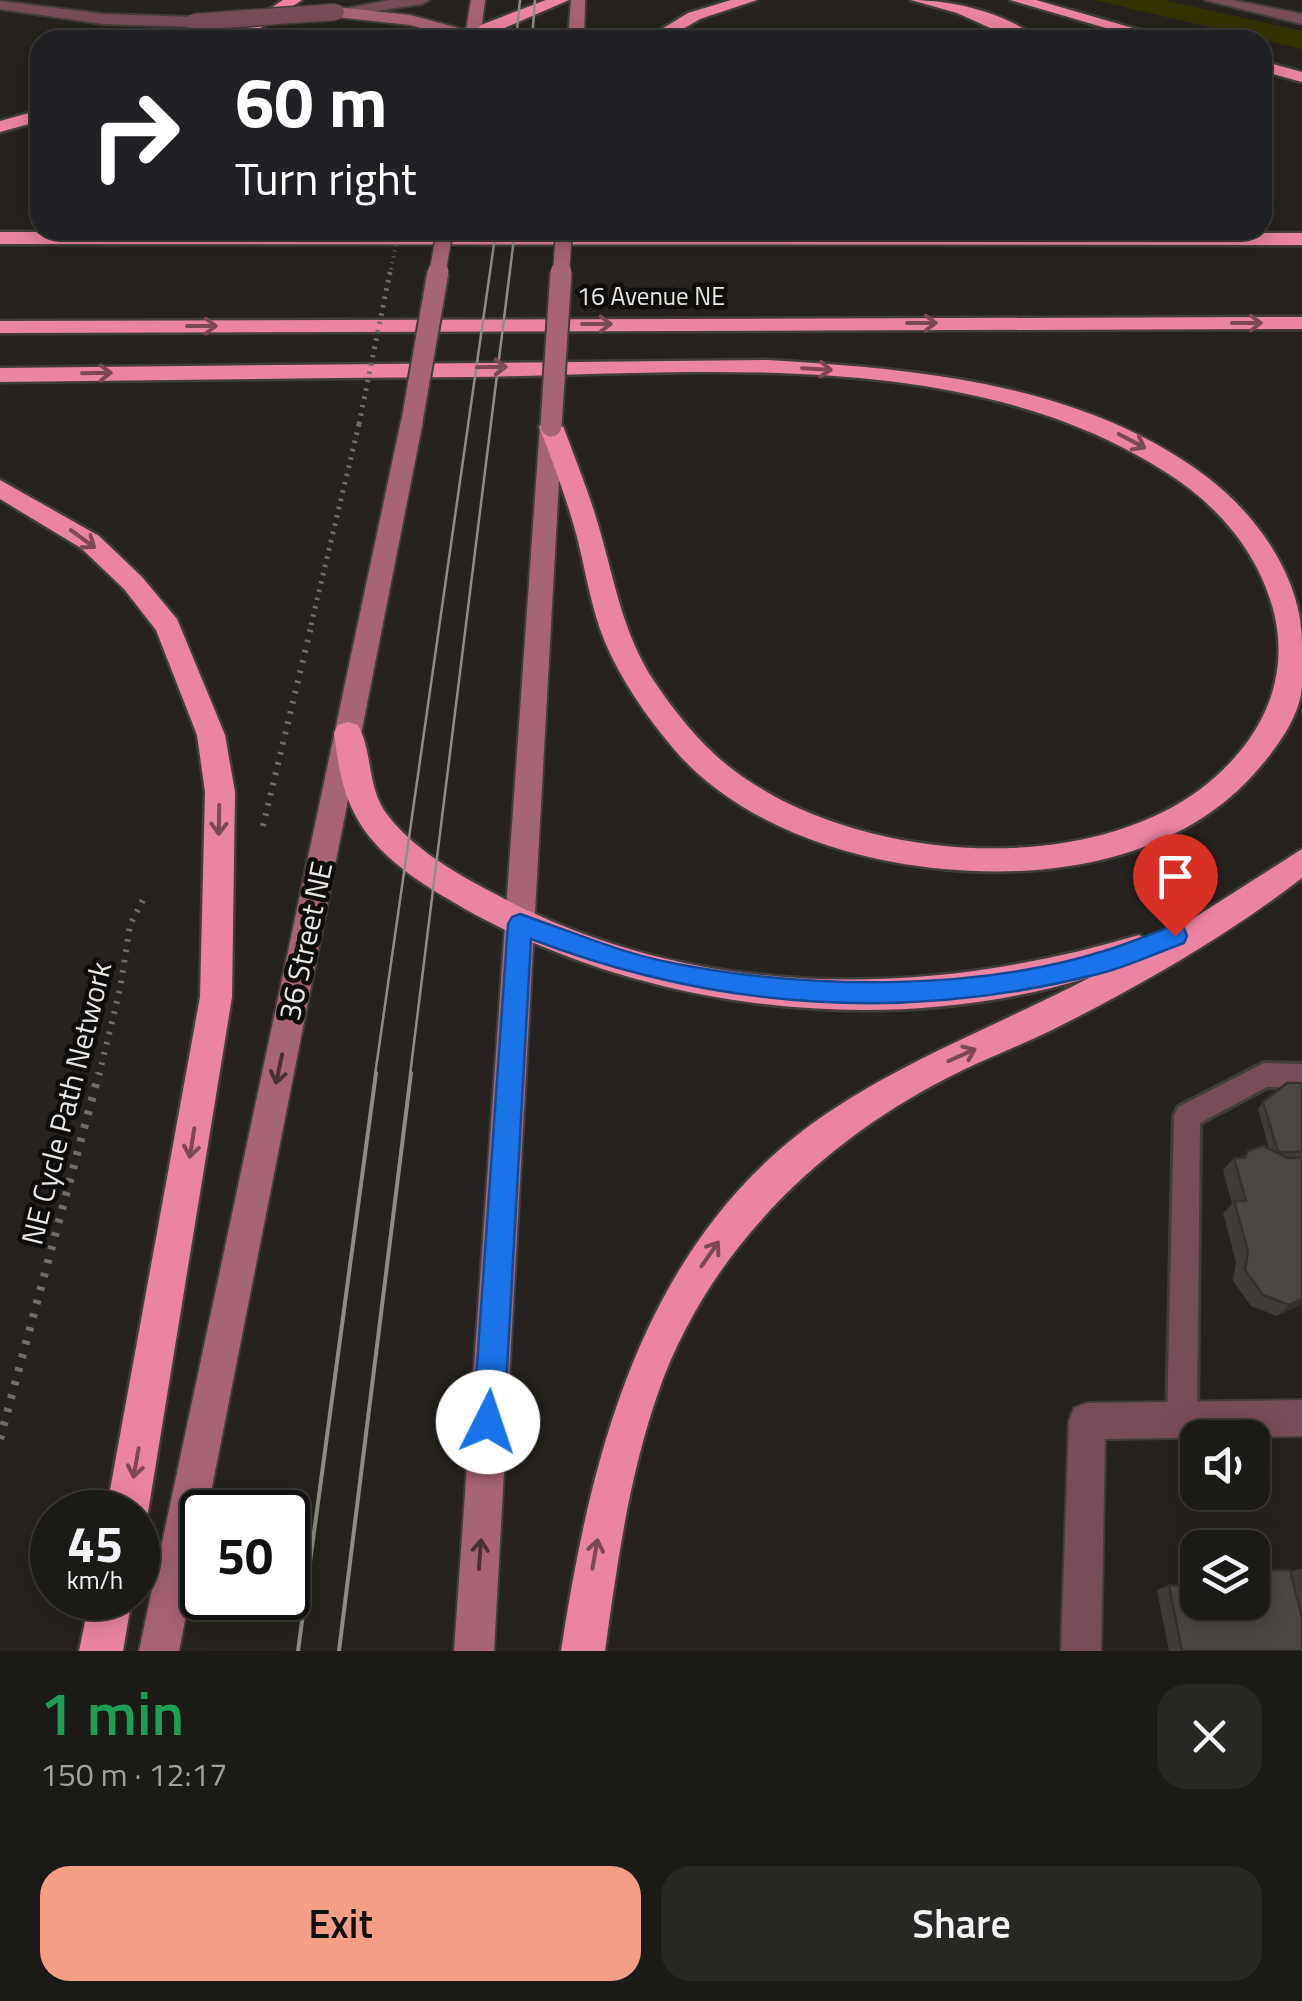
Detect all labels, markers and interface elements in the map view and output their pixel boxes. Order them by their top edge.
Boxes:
text: 60 m [235,48,388,154]
icon: right [70,70,200,200]
text: Turn right [235,144,417,212]
street label: 16 Avenue NE [577,277,725,315]
one-way arrow [580,314,613,334]
one-way arrow [906,314,938,332]
one-way arrow [1230,314,1263,332]
one-way arrow [186,316,218,336]
one-way arrow [476,358,508,377]
one-way arrow [801,360,833,379]
one-way arrow [81,363,113,382]
one-way arrow [1116,432,1146,451]
one-way arrow [69,528,96,549]
one-way arrow [210,803,229,835]
pin [1133,834,1218,937]
icon: arrive [1148,849,1203,904]
street label: 36 Street NE [266,857,344,1025]
street label: NE Cycle Path Network [9,957,123,1249]
one-way arrow [946,1045,977,1063]
one-way arrow [268,1052,287,1084]
one-way arrow [182,1126,201,1158]
one-way arrow [699,1241,720,1268]
position arrow [436,1370,540,1474]
map controls [1180,1420,1270,1620]
button: sound [1180,1420,1270,1510]
one-way arrow [126,1446,145,1478]
speed limit sign: 50 [180,1490,310,1620]
text: 45 [67,1505,123,1581]
button: layers [1180,1530,1270,1620]
one-way arrow [471,1538,490,1570]
one-way arrow [587,1539,605,1571]
text: km/h [67,1561,123,1599]
text: 1 min [40,1667,184,1758]
button: close [1157,1684,1262,1789]
text: 150 m · 12:17 [40,1750,227,1798]
button: Exit [40,1866,641,1981]
button: Share [661,1866,1262,1981]

